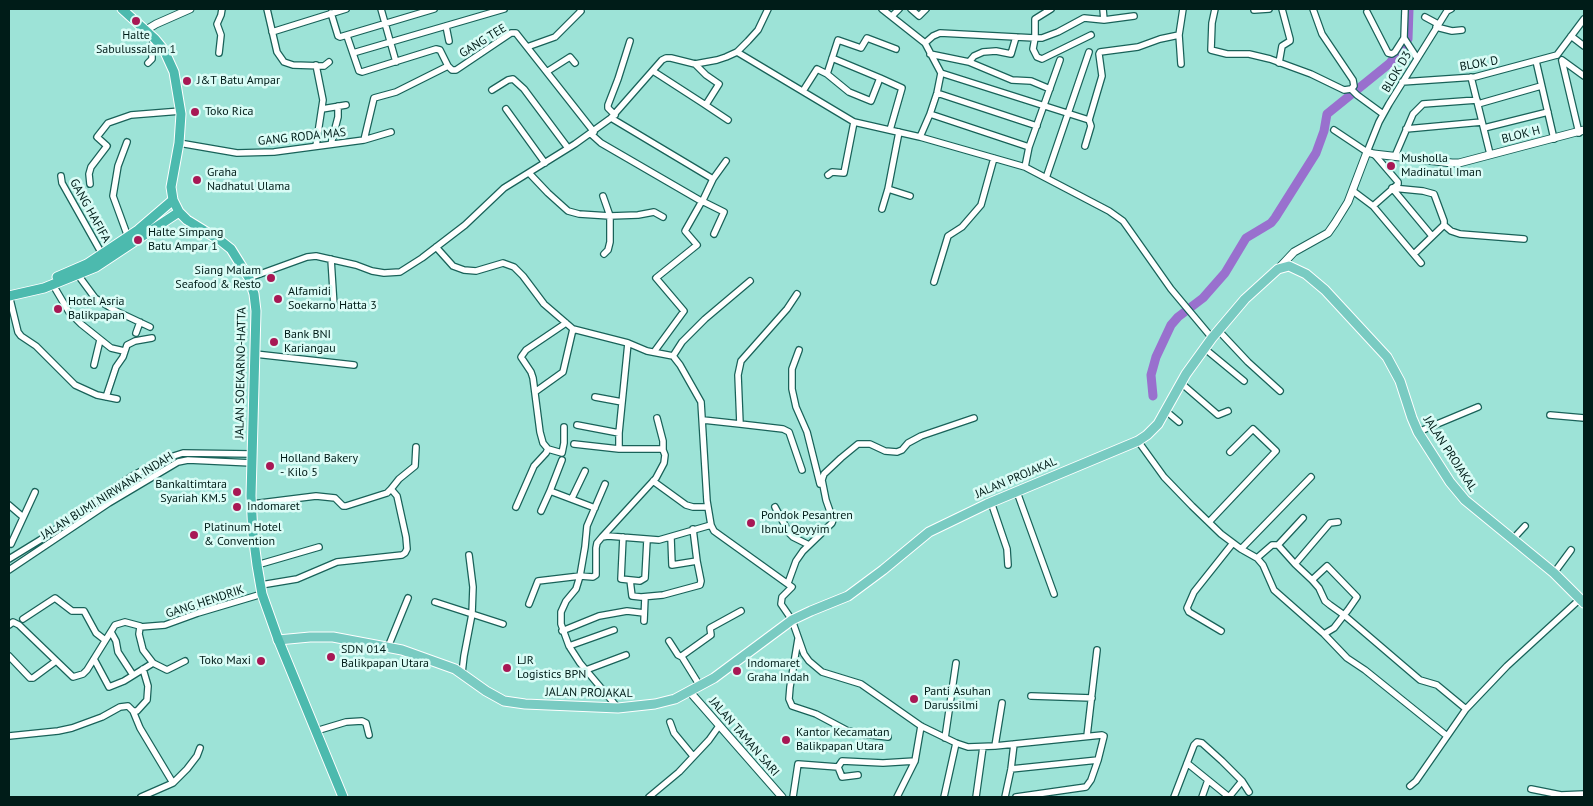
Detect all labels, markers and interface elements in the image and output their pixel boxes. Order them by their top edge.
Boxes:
marker: Halte Sabulussalam 1 [130,15,142,27]
street label: GANG TEE [457,21,509,61]
place label: Halte Sabulussalam 1 [96,29,176,57]
street label: BLOK D3 [1379,49,1415,95]
street label: BLOK D [1459,54,1499,74]
place label: J&T Batu Ampar [197,74,280,88]
marker: J&T Batu Ampar [181,75,193,87]
place label: Toko Rica [205,105,254,119]
marker: Toko Rica [189,106,201,118]
street label: BLOK H [1500,123,1542,147]
street label: GANG RODA MAS [257,125,347,149]
place label: Musholla Madinatul Iman [1401,152,1482,180]
marker: Musholla Madinatul Iman [1385,160,1397,172]
place label: Graha Nadhatul Ulama [207,166,290,194]
marker: Graha Nadhatul Ulama [191,174,203,186]
street label: GANG HAFIFA [66,176,114,246]
place label: Halte Simpang Batu Ampar 1 [148,226,224,254]
marker: Halte Simpang Batu Ampar 1 [132,234,144,246]
place label: Siang Malam Seafood & Resto [175,264,261,292]
marker: Siang Malam Seafood & Resto [265,272,277,284]
place label: Alfamidi Soekarno Hatta 3 [288,285,377,313]
marker: Alfamidi Soekarno Hatta 3 [272,293,284,305]
place label: Hotel Asria Balikpapan [68,295,125,323]
marker: Hotel Asria Balikpapan [52,303,64,315]
street label: JALAN SOEKARNO-HATTA [233,307,249,439]
place label: Bank BNI Kariangau [284,328,336,356]
marker: Bank BNI Kariangau [268,336,280,348]
street label: JALAN PROJAKAL [1420,413,1480,495]
street label: JALAN BUMI NIRWANA INDAH [38,449,176,543]
place label: Holland Bakery - Kilo 5 [280,452,358,480]
street label: JALAN PROJAKAL [973,454,1059,502]
marker: Holland Bakery - Kilo 5 [264,460,276,472]
place label: Bankaltimtara Syariah KM.5 [155,478,227,506]
marker: Bankaltimtara Syariah KM.5 [231,486,243,498]
place label: Indomaret [247,500,300,514]
marker: Indomaret [231,501,243,513]
place label: Pondok Pesantren Ibnul Qoyyim [761,509,853,537]
marker: Pondok Pesantren Ibnul Qoyyim [745,517,757,529]
place label: Platinum Hotel & Convention [204,521,281,549]
marker: Platinum Hotel & Convention [188,529,200,541]
street label: GANG HENDRIK [164,583,246,621]
place label: SDN 014 Balikpapan Utara [341,643,429,671]
marker: SDN 014 Balikpapan Utara [325,651,337,663]
place label: Toko Maxi [199,654,251,668]
place label: LJR Logistics BPN [517,654,586,682]
marker: Toko Maxi [255,655,267,667]
place label: Indomaret Graha Indah [747,657,809,685]
marker: LJR Logistics BPN [501,662,513,674]
marker: Indomaret Graha Indah [731,665,743,677]
street label: JALAN PROJAKAL [545,685,633,701]
place label: Panti Asuhan Darussilmi [924,685,991,713]
marker: Panti Asuhan Darussilmi [908,693,920,705]
street label: JALAN TAMAN SARI [706,695,782,779]
place label: Kantor Kecamatan Balikpapan Utara [796,726,890,754]
marker: Kantor Kecamatan Balikpapan Utara [780,734,792,746]

